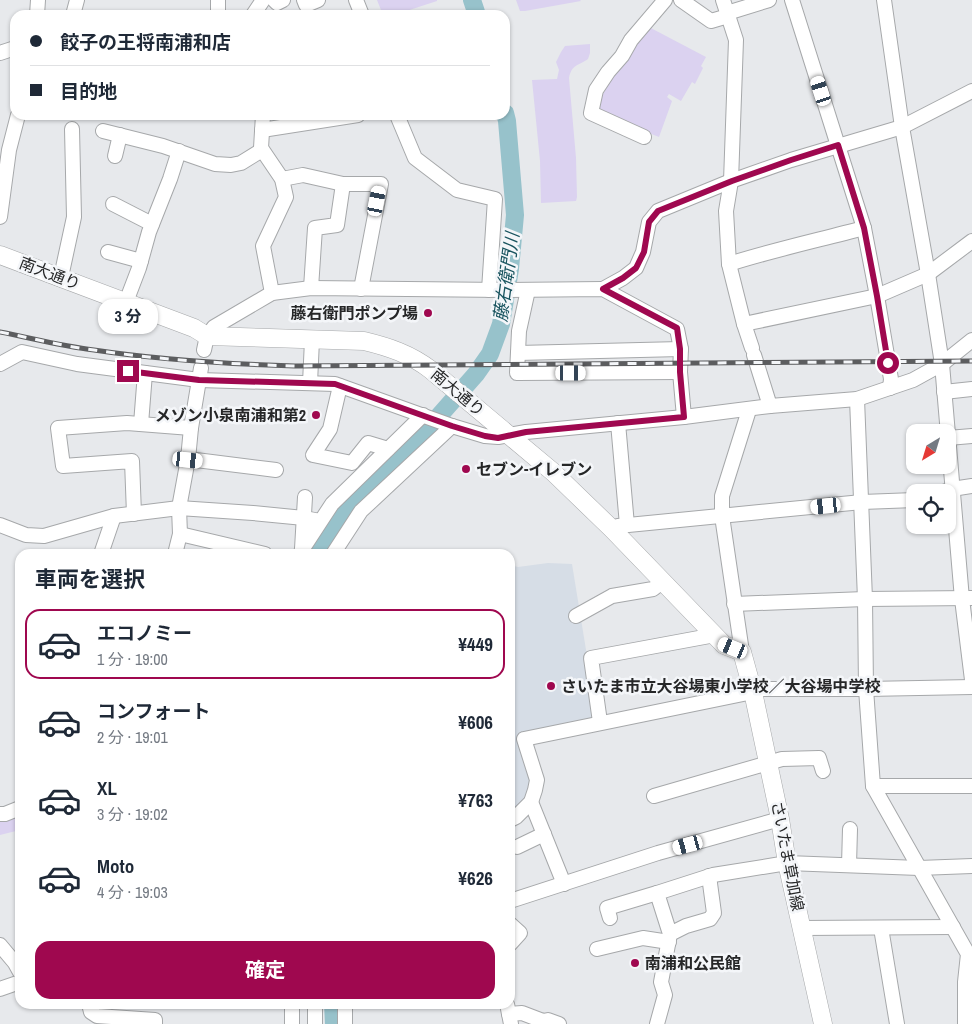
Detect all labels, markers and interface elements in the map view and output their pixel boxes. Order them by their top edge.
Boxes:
text: 餃子の王将南浦和店 [60,29,231,55]
car [809,74,832,108]
text: 目的地 [60,78,117,104]
car [366,185,387,217]
water label: 藤右衛門川 [487,229,525,323]
street label: 南大通り [16,251,84,295]
callout: 3 分 [98,298,158,334]
place label: 藤右衛門ポンプ場 [290,302,418,324]
text: 3 分 [115,305,141,327]
marker: 藤右衛門ポンプ場 [422,307,434,319]
route start [877,352,899,374]
route end [117,360,139,382]
street label: 南大通り [426,363,490,421]
car [556,366,586,381]
place label: メゾン小泉南浦和第2 [155,404,306,426]
marker: メゾン小泉南浦和第2 [310,409,322,421]
north arrow [906,424,956,474]
map controls [906,424,956,534]
car [172,451,203,469]
place label: セブン-イレブン [476,458,592,480]
marker: セブン-イレブン [460,463,472,475]
button: locate [906,484,956,534]
car [810,497,841,515]
text: 車両を選択 [35,564,145,594]
text: エコノミー [97,620,192,646]
icon: car [37,622,82,667]
text: ¥449 [458,631,493,657]
car [716,635,749,661]
text: 1 分 · 19:00 [97,648,168,670]
place label: さいたま市立大谷場東小学校／大谷場中学校 [561,675,881,697]
marker: さいたま市立大谷場東小学校／大谷場中学校 [545,680,557,692]
text: コンフォート [97,698,210,724]
icon: car [37,700,82,745]
text: ¥606 [458,709,493,735]
text: 2 分 · 19:01 [97,726,168,748]
text: XL [97,775,117,801]
icon: car [37,778,82,823]
text: ¥763 [458,787,493,813]
street label: さいたま草加線 [767,799,809,913]
text: 3 分 · 19:02 [97,803,168,825]
car [671,834,704,856]
text: Moto [97,853,134,879]
icon: car [37,856,82,901]
text: ¥626 [458,865,493,891]
text: 4 分 · 19:03 [97,881,168,903]
button: 確定 [35,941,495,999]
place label: 南浦和公民館 [645,952,741,974]
marker: 南浦和公民館 [629,957,641,969]

